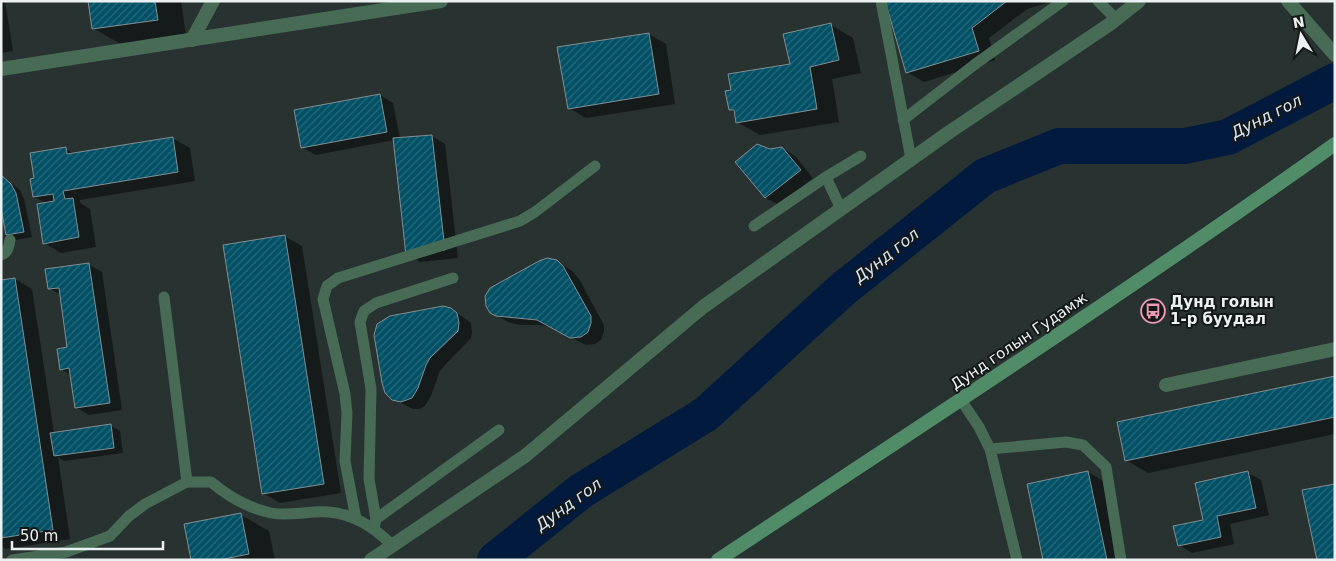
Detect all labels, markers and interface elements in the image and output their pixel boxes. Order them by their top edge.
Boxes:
north arrow [1276,10,1326,60]
text: N [1292,13,1306,31]
water label: Дунд гол [1227,91,1305,143]
water label: Дунд гол [849,224,922,287]
street label: Дунд голын Гудамж [947,289,1091,393]
place label: Дунд голын 1-р буудал [1170,293,1274,328]
bus stop icon: Дунд голын 1-р буудал [1140,298,1166,324]
water label: Дунд гол [531,474,605,535]
scale bar [12,518,164,550]
text: 50 m [20,527,58,545]

